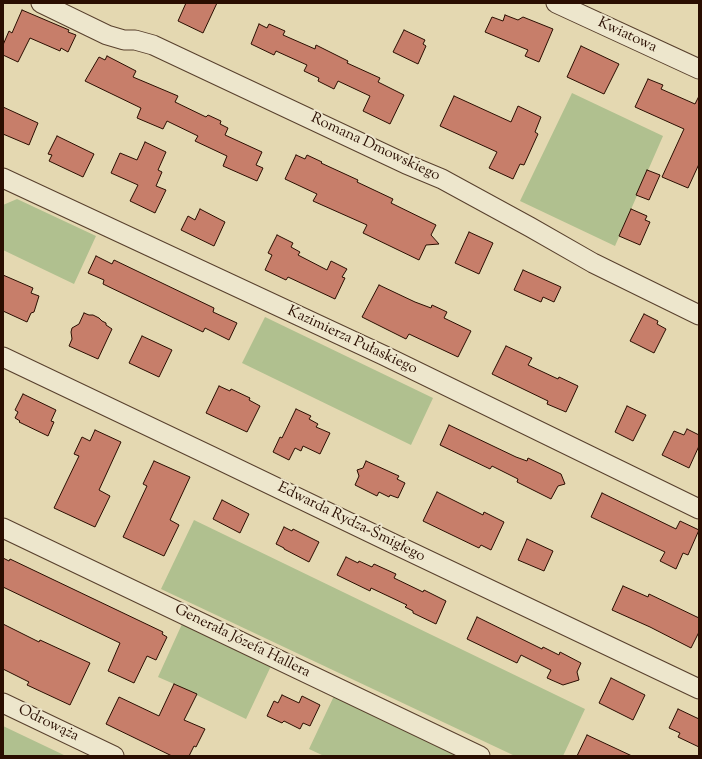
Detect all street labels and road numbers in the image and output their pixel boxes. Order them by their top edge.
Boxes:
street label: Kwiatowa [594,14,660,58]
street label: Romana Dmowskiego [307,110,443,186]
street label: Kazimierza Pułaskiego [284,303,420,379]
street label: Edwarda Rydza-Śmigłego [274,479,428,567]
street label: Generała Józefa Hallera [171,601,313,683]
street label: Odrowąża [15,702,81,746]

